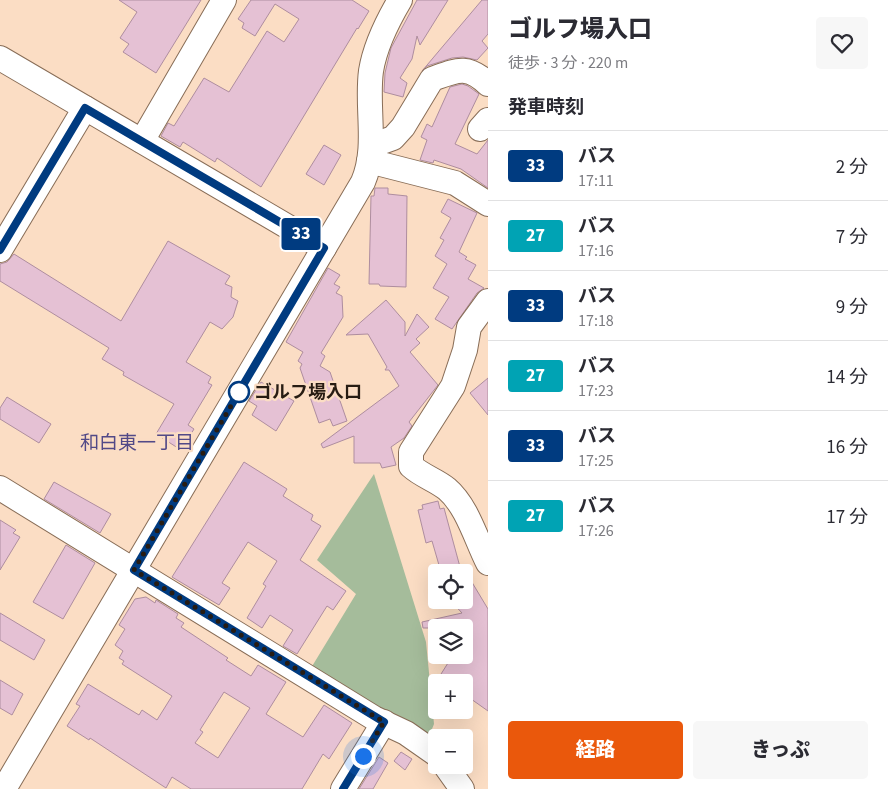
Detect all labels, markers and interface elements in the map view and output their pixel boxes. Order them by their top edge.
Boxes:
text: ゴルフ場入口 [508,12,652,47]
button: heart [816,17,868,69]
text: 徒歩 · 3 分 · 220 m [508,52,628,74]
text: 発車時刻 [508,94,584,121]
text: バス [578,143,616,170]
text: 33 [526,153,545,178]
text: 2 分 [836,154,868,181]
text: 17:11 [578,170,614,192]
text: バス [578,213,616,240]
line badge: 33 [278,218,324,250]
text: 33 [291,221,311,246]
text: 27 [526,223,545,248]
text: 7 分 [836,224,868,251]
text: 17:16 [578,240,614,262]
text: バス [578,283,616,310]
text: 33 [526,293,545,318]
text: 9 分 [836,294,868,321]
text: 17:18 [578,310,614,332]
text: バス [578,353,616,380]
text: 27 [526,363,545,388]
text: 14 分 [826,364,868,391]
place label: ゴルフ場入口 [254,380,362,405]
text: 17:23 [578,380,614,402]
marker: ゴルフ場入口 [228,381,250,403]
text: バス [578,423,616,450]
district label: 和白東一丁目 [80,430,194,457]
text: 33 [526,433,545,458]
text: 16 分 [826,434,868,461]
text: 17:25 [578,450,614,472]
text: バス [578,493,616,520]
text: 27 [526,503,545,528]
text: 17 分 [826,504,868,531]
text: 17:26 [578,520,614,542]
map controls [428,564,473,774]
button: locate [428,564,473,609]
button: layers [428,619,473,664]
button: + [428,674,473,719]
button: 経路 [508,721,683,779]
button: きっぷ [693,721,868,779]
button: − [428,729,473,774]
your location [351,744,376,769]

